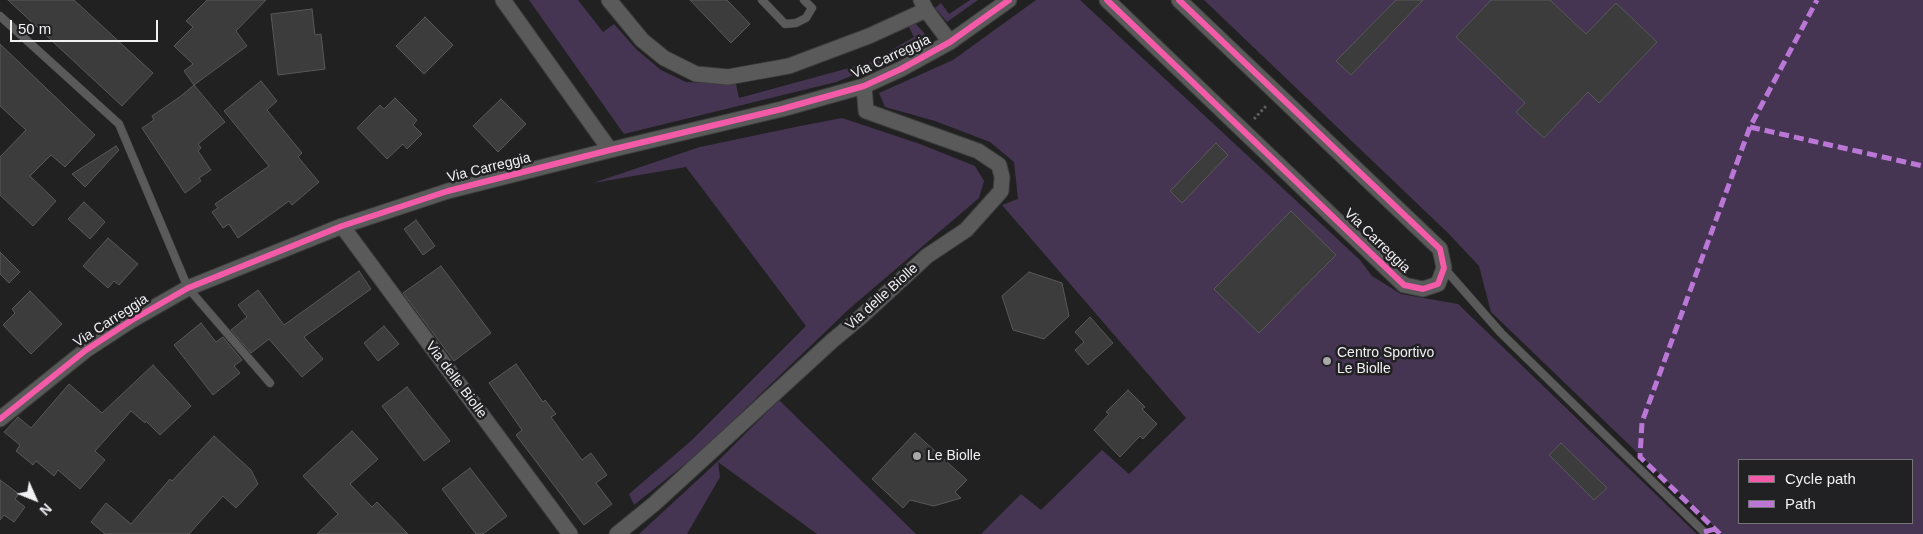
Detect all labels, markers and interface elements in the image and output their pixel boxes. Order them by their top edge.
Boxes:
scale bar [12,10,160,42]
text: 50 m [18,20,51,37]
street label: Via Carreggia [849,31,933,83]
street label: Via Carreggia [446,150,532,186]
street label: Via Carreggia [1340,205,1414,277]
street label: Via delle Biolle [842,260,922,334]
street label: Via Carreggia [71,291,151,351]
street label: Via delle Biolle [422,338,490,422]
place label: Centro Sportivo Le Biolle [1337,345,1434,378]
marker: Centro Sportivo Le Biolle [1321,355,1333,367]
place label: Le Biolle [927,448,981,464]
marker: Le Biolle [911,450,923,462]
legend [1738,459,1913,524]
text: Cycle path [1785,470,1856,487]
north arrow [10,474,60,524]
text: Path [1785,495,1816,512]
text: N [37,500,55,519]

